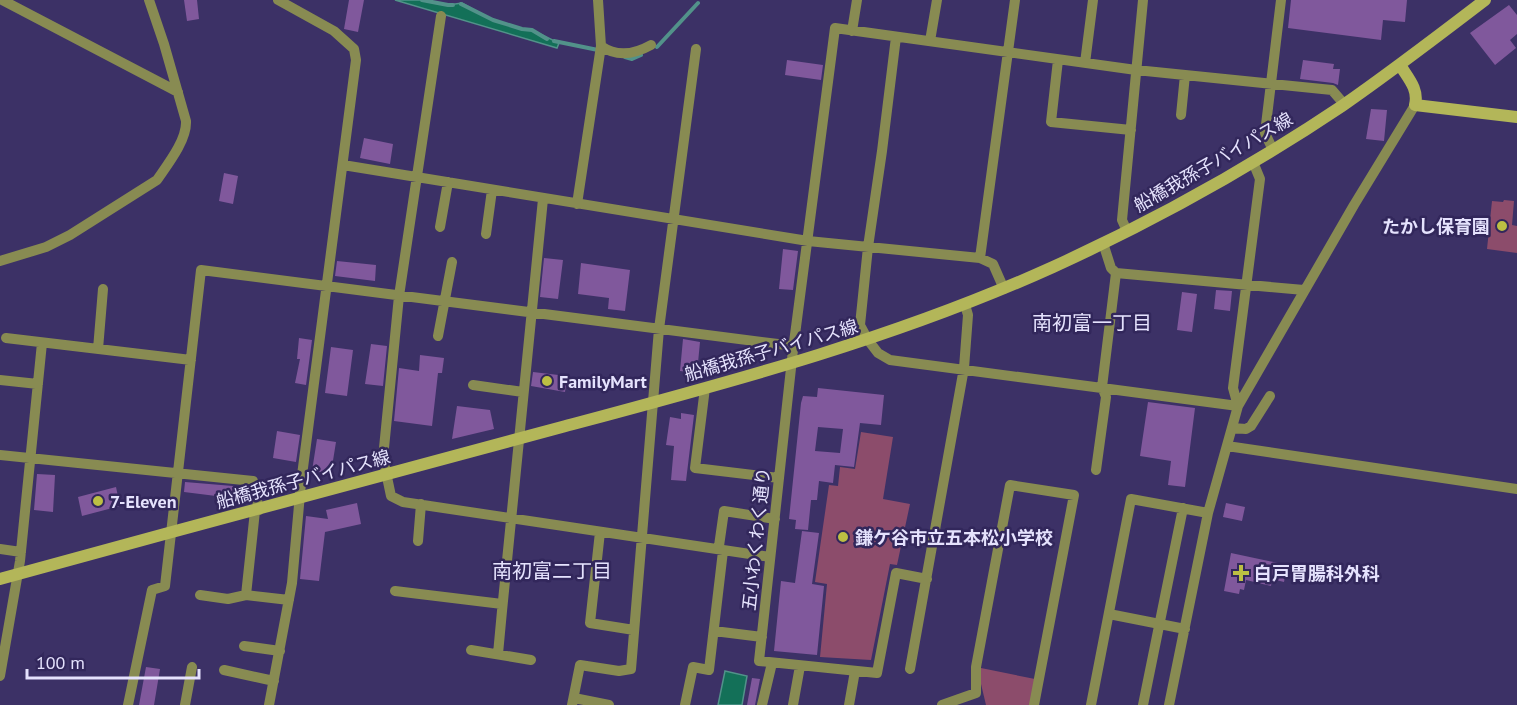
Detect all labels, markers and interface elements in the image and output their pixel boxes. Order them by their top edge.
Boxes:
street label: 船橋我孫子バイパス線 [1129,107,1297,217]
place label: たかし保育園 [1382,215,1490,238]
marker: たかし保育園 [1495,219,1509,233]
district label: 南初富一丁目 [1032,310,1152,336]
street label: 船橋我孫子バイパス線 [681,314,861,386]
place label: FamilyMart [559,370,647,393]
marker: FamilyMart [540,374,554,388]
street label: 船橋我孫子バイパス線 [213,445,393,513]
street label: 五小わくわく通り [737,466,775,612]
place label: 7-Eleven [110,490,177,513]
marker: 7-Eleven [91,494,105,508]
place label: 鎌ケ谷市立五本松小学校 [855,526,1053,549]
marker: 鎌ケ谷市立五本松小学校 [836,530,850,544]
district label: 南初富二丁目 [492,558,612,584]
place label: 白戸胃腸科外科 [1254,562,1380,585]
marker: 白戸胃腸科外科 [1232,564,1250,582]
scale bar [27,642,200,680]
text: 100 m [36,651,85,674]

